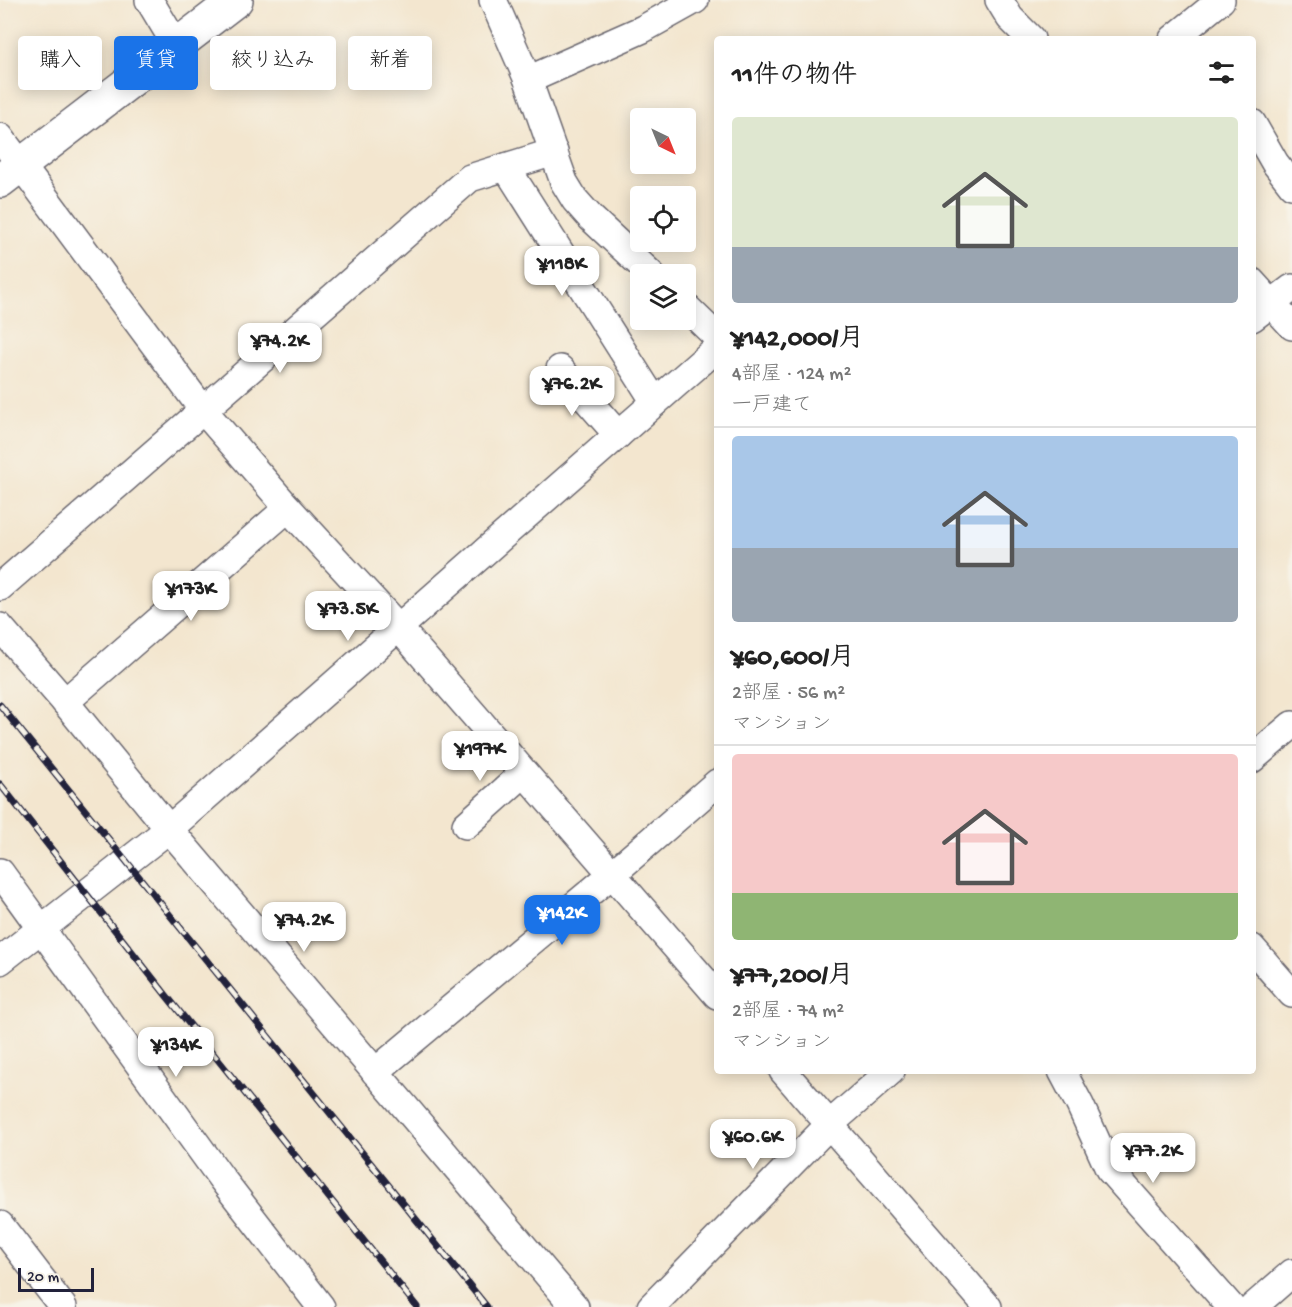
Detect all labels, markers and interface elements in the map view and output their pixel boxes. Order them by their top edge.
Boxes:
chip: 購入 [18,36,102,90]
chip: 賃貸 [114,36,198,90]
chip: 絞り込み [210,36,336,90]
chip: 新着 [348,36,432,90]
icon: filters [1205,56,1238,89]
text: 11件の物件 [732,62,857,93]
north arrow [630,108,696,174]
map controls [630,108,696,330]
icon: home [931,156,1039,264]
button: locate [630,186,696,252]
pin: ¥118K [520,246,604,297]
text: ¥118K [538,254,586,277]
button: layers [630,264,696,330]
pin: ¥74.2K [231,323,329,374]
text: ¥142,000/月 [732,325,864,356]
text: ¥74.2K [252,331,308,354]
text: 4部屋 · 124 m² [732,364,851,387]
pin: ¥76.2K [523,366,621,417]
text: ¥76.2K [544,374,600,397]
text: 一戸建て [732,395,812,418]
icon: home [931,475,1039,583]
pin: ¥173K [149,571,233,622]
text: ¥173K [166,579,216,602]
pin: ¥73.5K [299,591,397,642]
text: ¥73.5K [319,599,377,622]
text: ¥60,600/月 [732,644,855,675]
text: 2部屋 · 56 m² [732,683,845,706]
text: マンション [732,714,831,737]
pin: ¥197K [438,731,522,782]
text: ¥197K [456,739,504,762]
icon: home [931,793,1039,901]
pin: ¥142K [520,895,604,946]
pin: ¥74.2K [255,902,353,953]
text: ¥142K [538,903,586,926]
text: ¥74.2K [276,910,332,933]
text: ¥77,200/月 [732,962,854,993]
text: 2部屋 · 74 m² [732,1001,844,1024]
pin: ¥134K [134,1027,218,1078]
text: マンション [732,1032,831,1055]
text: ¥134K [152,1035,200,1058]
pin: ¥60.6K [704,1119,802,1170]
text: ¥60.6K [724,1127,782,1150]
pin: ¥77.2K [1104,1133,1202,1184]
text: ¥77.2K [1124,1141,1182,1164]
scale bar [18,1265,94,1292]
text: 20 m [27,1269,59,1288]

